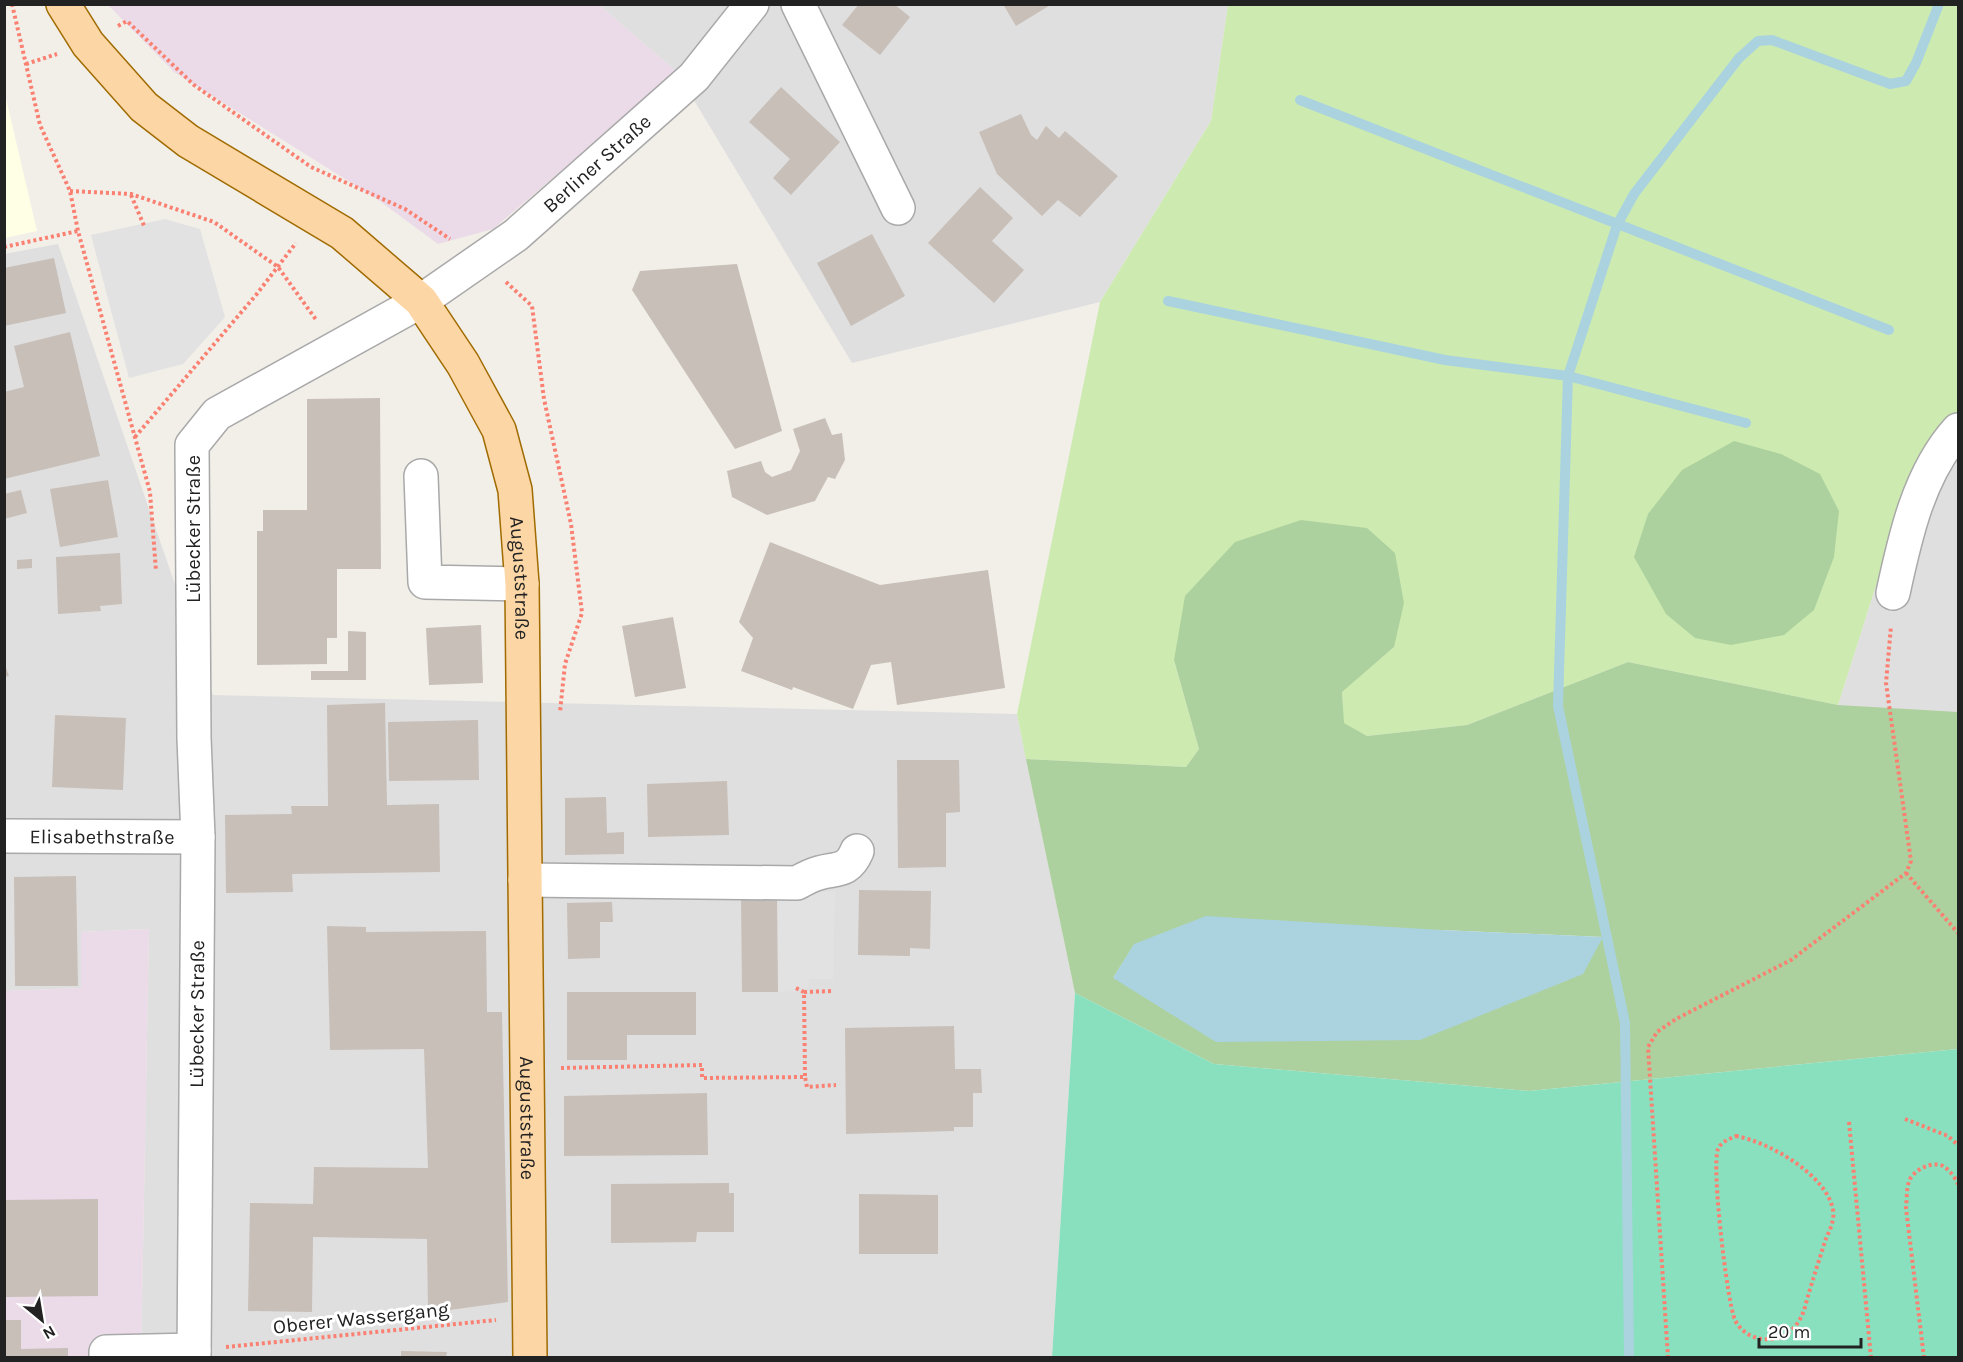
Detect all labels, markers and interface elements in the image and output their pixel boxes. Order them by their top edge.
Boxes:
street label: Berliner Straße [538,109,656,217]
street label: Lübecker Straße [182,455,205,603]
street label: Auguststraße [505,515,534,640]
street label: Elisabethstraße [29,825,175,848]
street label: Lübecker Straße [185,940,209,1088]
street label: Auguststraße [515,1056,540,1180]
north arrow [12,1290,72,1350]
street label: Oberer Wassergang [272,1297,450,1339]
scale bar [1759,1311,1861,1349]
text: N [40,1321,59,1344]
text: 20 m [1768,1321,1810,1343]

